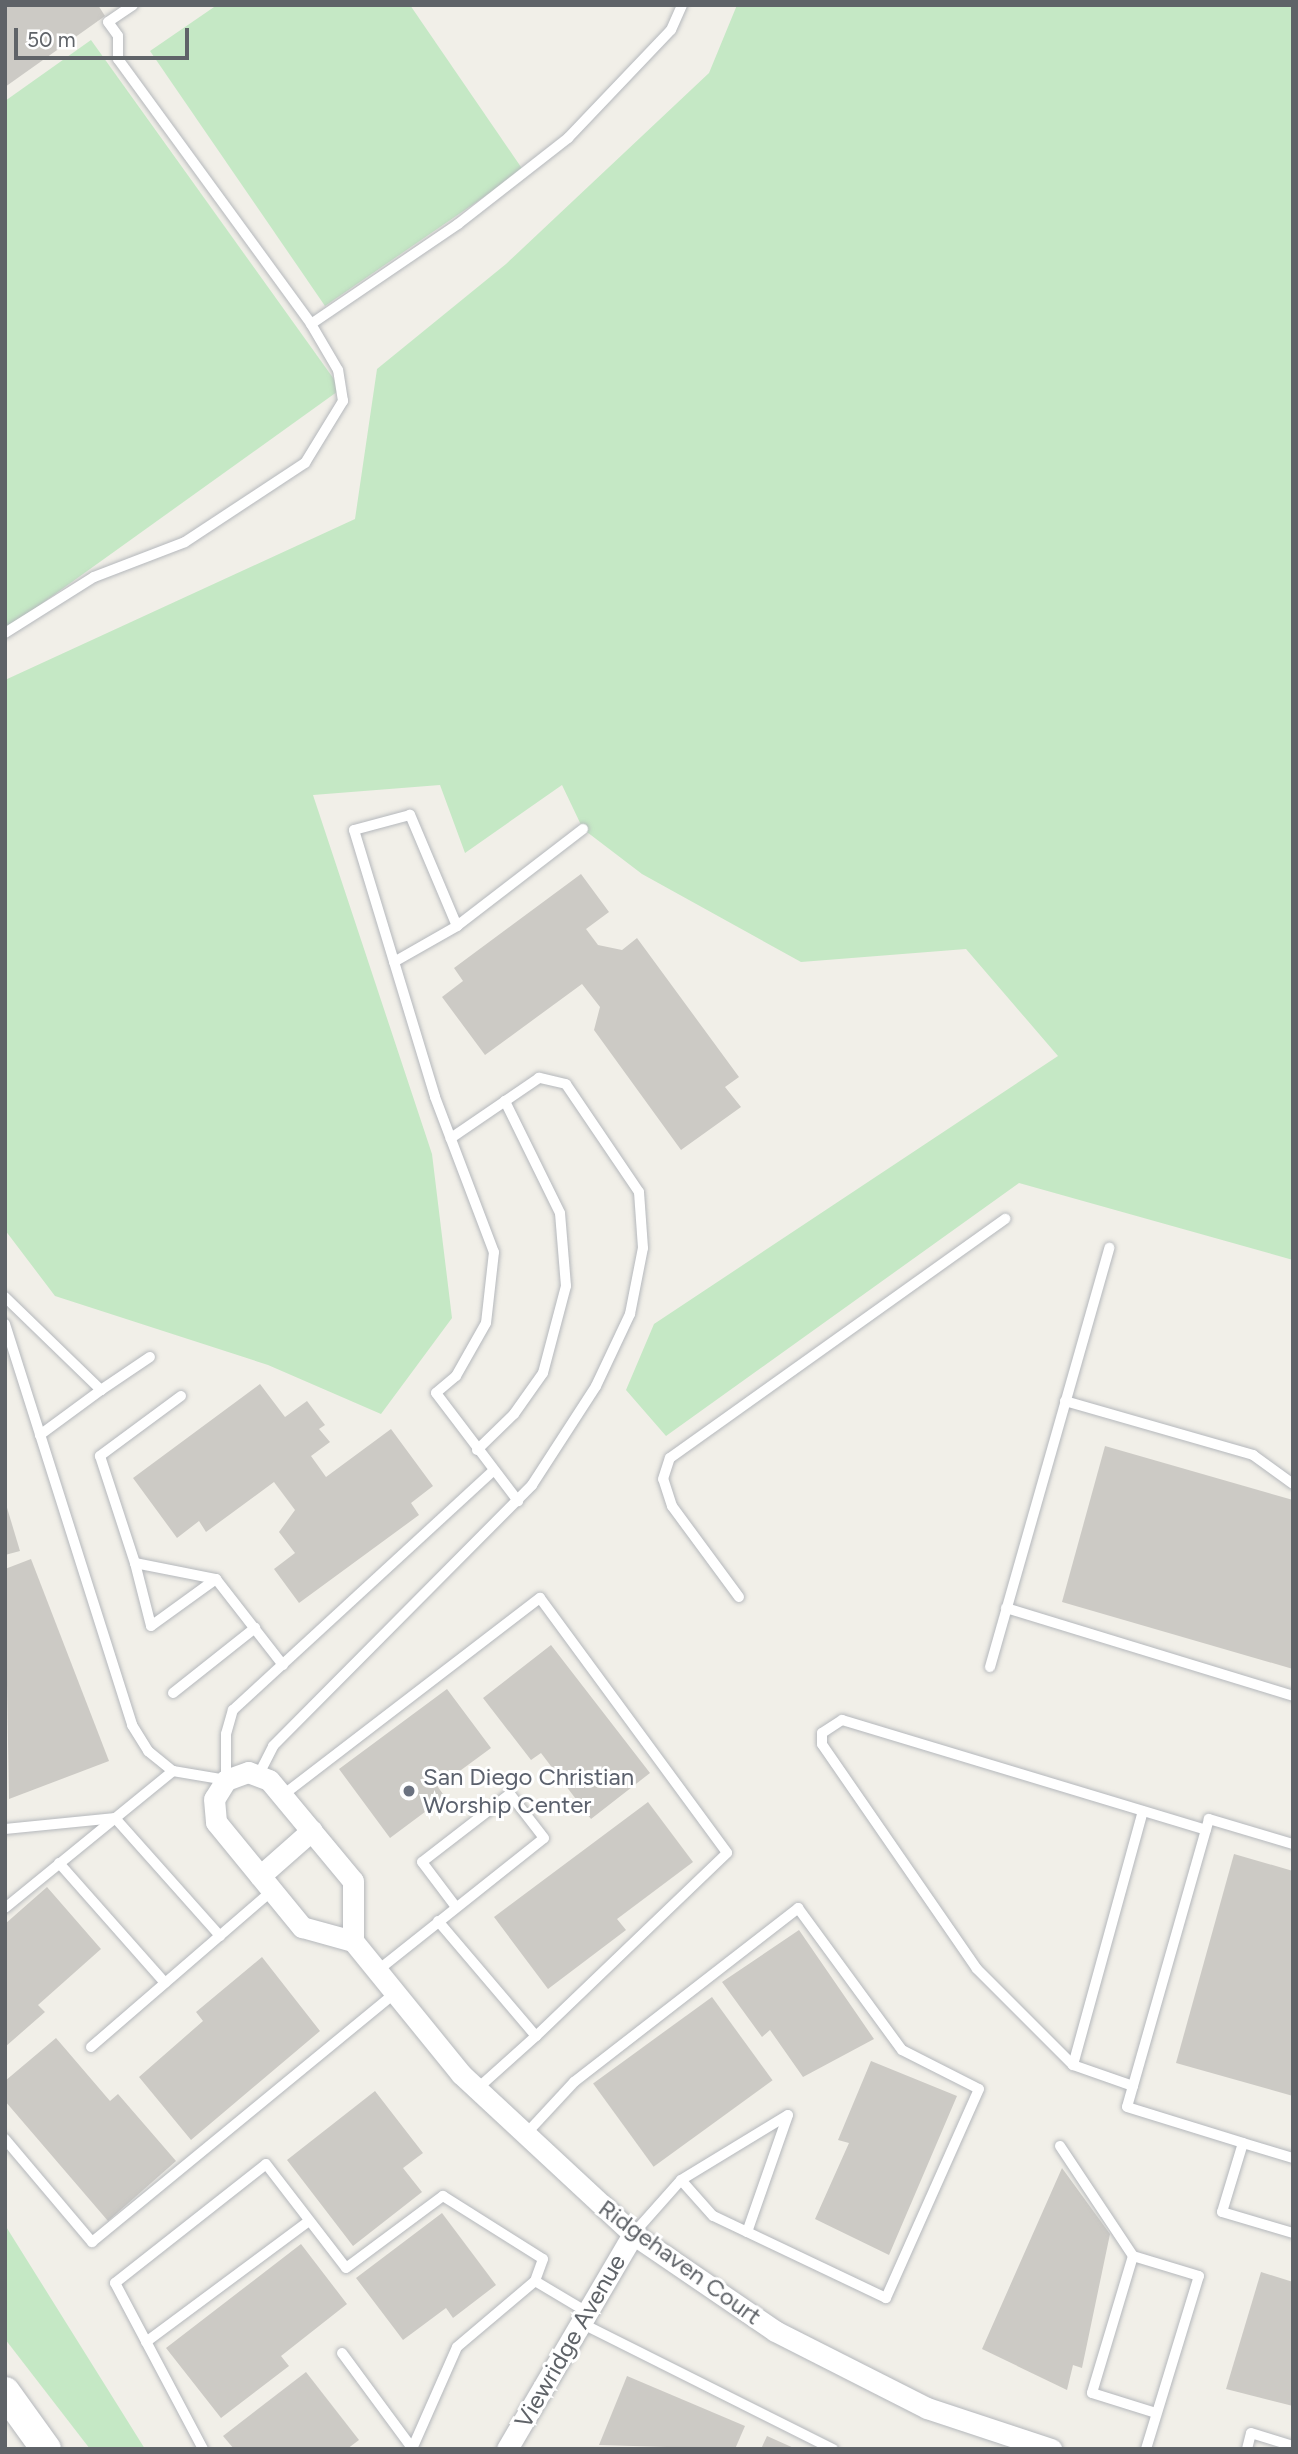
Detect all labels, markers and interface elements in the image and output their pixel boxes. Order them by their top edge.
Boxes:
scale bar [18,14,192,58]
text: 50 m [27,27,76,52]
place label: San Diego Christian Worship Center [423,1763,634,1819]
marker: San Diego Christian Worship Center [401,1783,417,1799]
street label: Ridgehaven Court [593,2193,767,2331]
street label: Viewridge Avenue [509,2249,631,2433]

